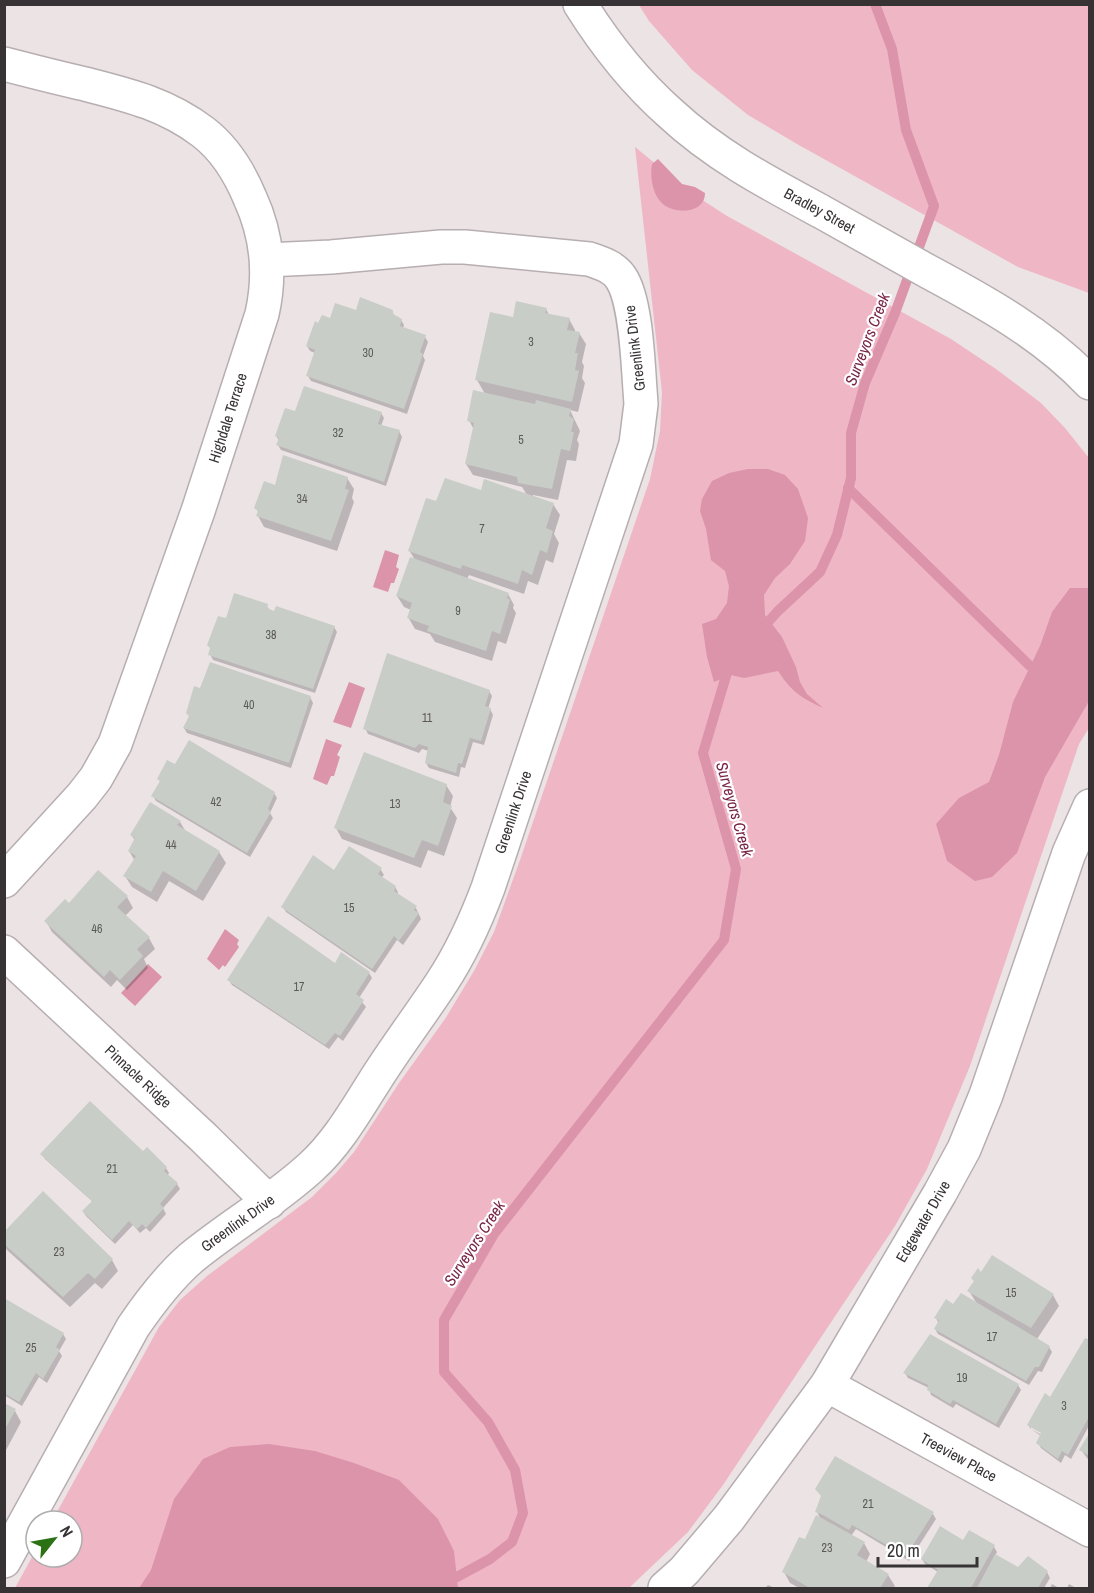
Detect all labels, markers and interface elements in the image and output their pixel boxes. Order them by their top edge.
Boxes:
street label: Bradley Street [780,182,860,239]
water label: Surveyors Creek [839,289,895,389]
street label: Greenlink Drive [619,304,650,392]
house number: 3 [528,334,534,350]
house number: 30 [363,345,373,361]
street label: Highdale Terrace [203,370,252,466]
house number: 32 [333,425,343,441]
house number: 5 [518,432,524,448]
house number: 34 [297,491,308,507]
house number: 7 [479,521,485,537]
house number: 9 [455,603,461,619]
house number: 38 [266,627,276,643]
house number: 40 [244,697,254,713]
house number: 11 [422,710,433,726]
water label: Surveyors Creek [711,759,759,859]
street label: Greenlink Drive [489,768,536,856]
house number: 42 [211,794,221,810]
house number: 13 [390,796,400,812]
house number: 44 [166,837,177,853]
house number: 15 [344,900,355,916]
house number: 46 [92,921,102,937]
house number: 17 [294,979,305,995]
street label: Pinnacle Ridge [100,1040,176,1113]
house number: 21 [107,1161,118,1177]
street label: Edgewater Drive [891,1176,955,1266]
street label: Greenlink Drive [196,1189,279,1256]
water label: Surveyors Creek [438,1196,510,1290]
house number: 23 [54,1244,64,1260]
house number: 15 [1006,1285,1017,1301]
house number: 17 [987,1329,998,1345]
house number: 25 [26,1340,37,1356]
house number: 19 [957,1370,967,1386]
house number: 3 [1061,1398,1067,1414]
street label: Treeview Place [917,1427,1001,1487]
house number: 21 [863,1496,874,1512]
north arrow [24,1509,84,1569]
text: N [55,1522,79,1541]
scale bar [878,1530,977,1568]
text: 20 m [887,1538,920,1563]
house number: 23 [822,1540,832,1556]

